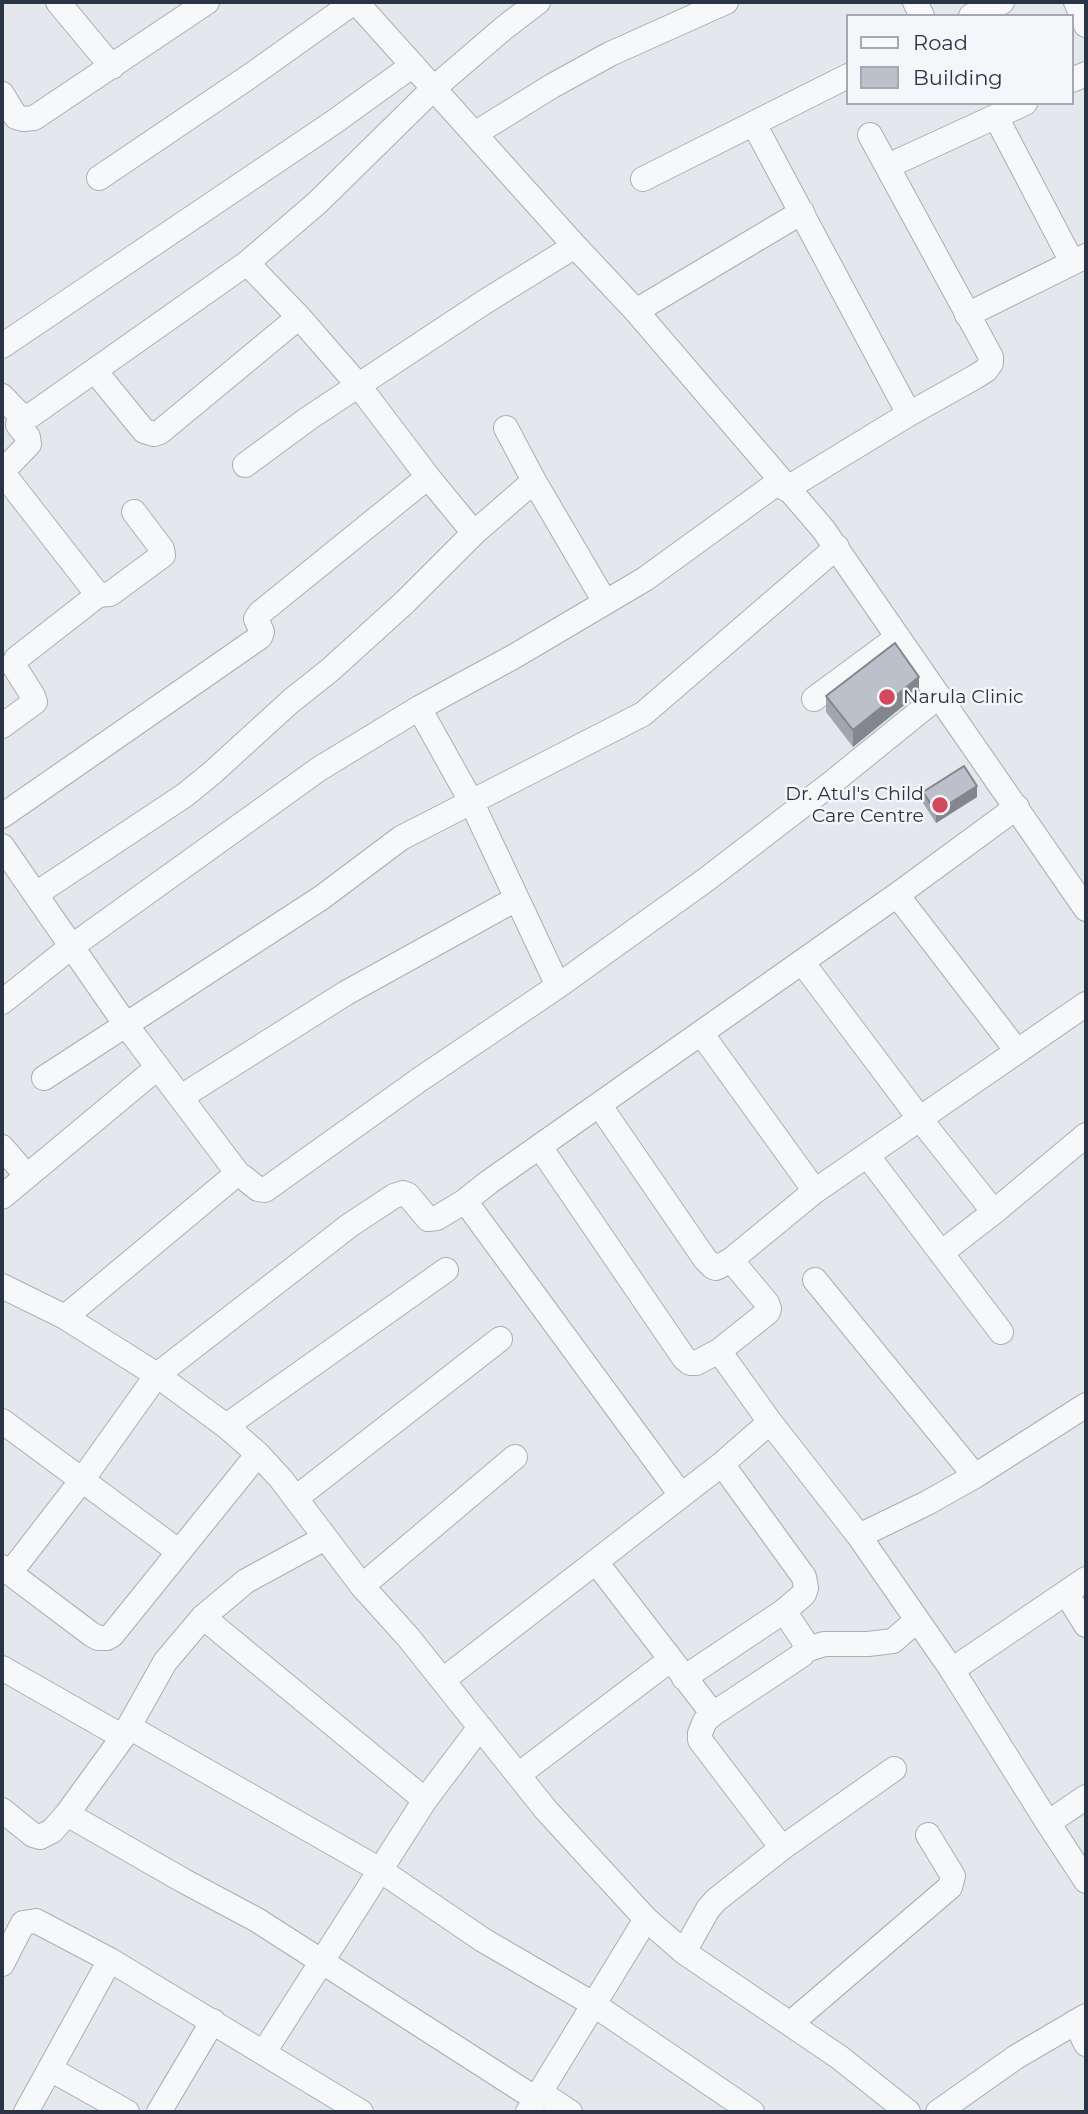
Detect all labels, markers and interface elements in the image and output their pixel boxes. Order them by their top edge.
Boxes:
legend [846,14,1074,105]
text: Road [913,30,968,55]
text: Building [913,65,1003,90]
place label: Narula Clinic [903,686,1024,708]
marker: Narula Clinic [877,687,897,707]
place label: Dr. Atul's Child Care Centre [785,783,924,827]
marker: Dr. Atul's Child Care Centre [930,795,950,815]

